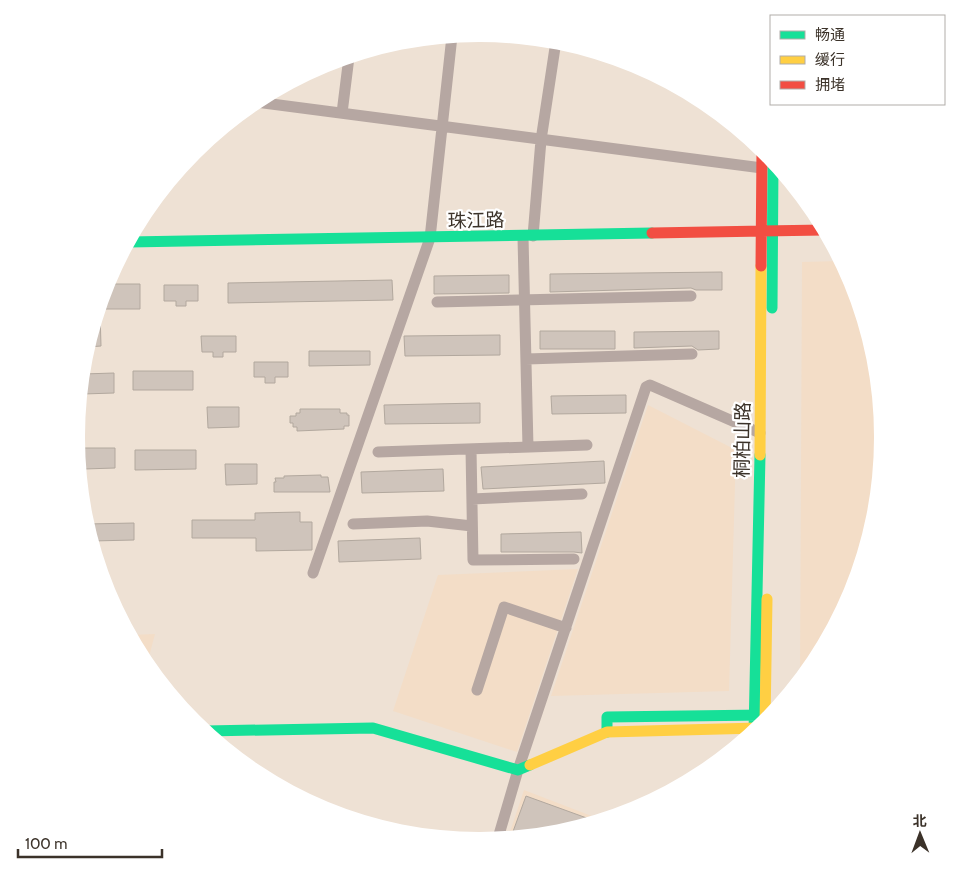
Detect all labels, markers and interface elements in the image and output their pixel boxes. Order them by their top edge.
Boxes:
legend [770,15,945,105]
text: 畅通 [815,26,845,44]
text: 缓行 [815,51,845,69]
text: 拥堵 [815,76,845,94]
street label: 珠江路 [447,209,505,232]
street label: 桐柏山路 [730,402,755,478]
north arrow [895,809,945,859]
text: 北 [913,812,927,830]
scale bar [18,826,161,858]
text: 100 m [25,835,67,853]

